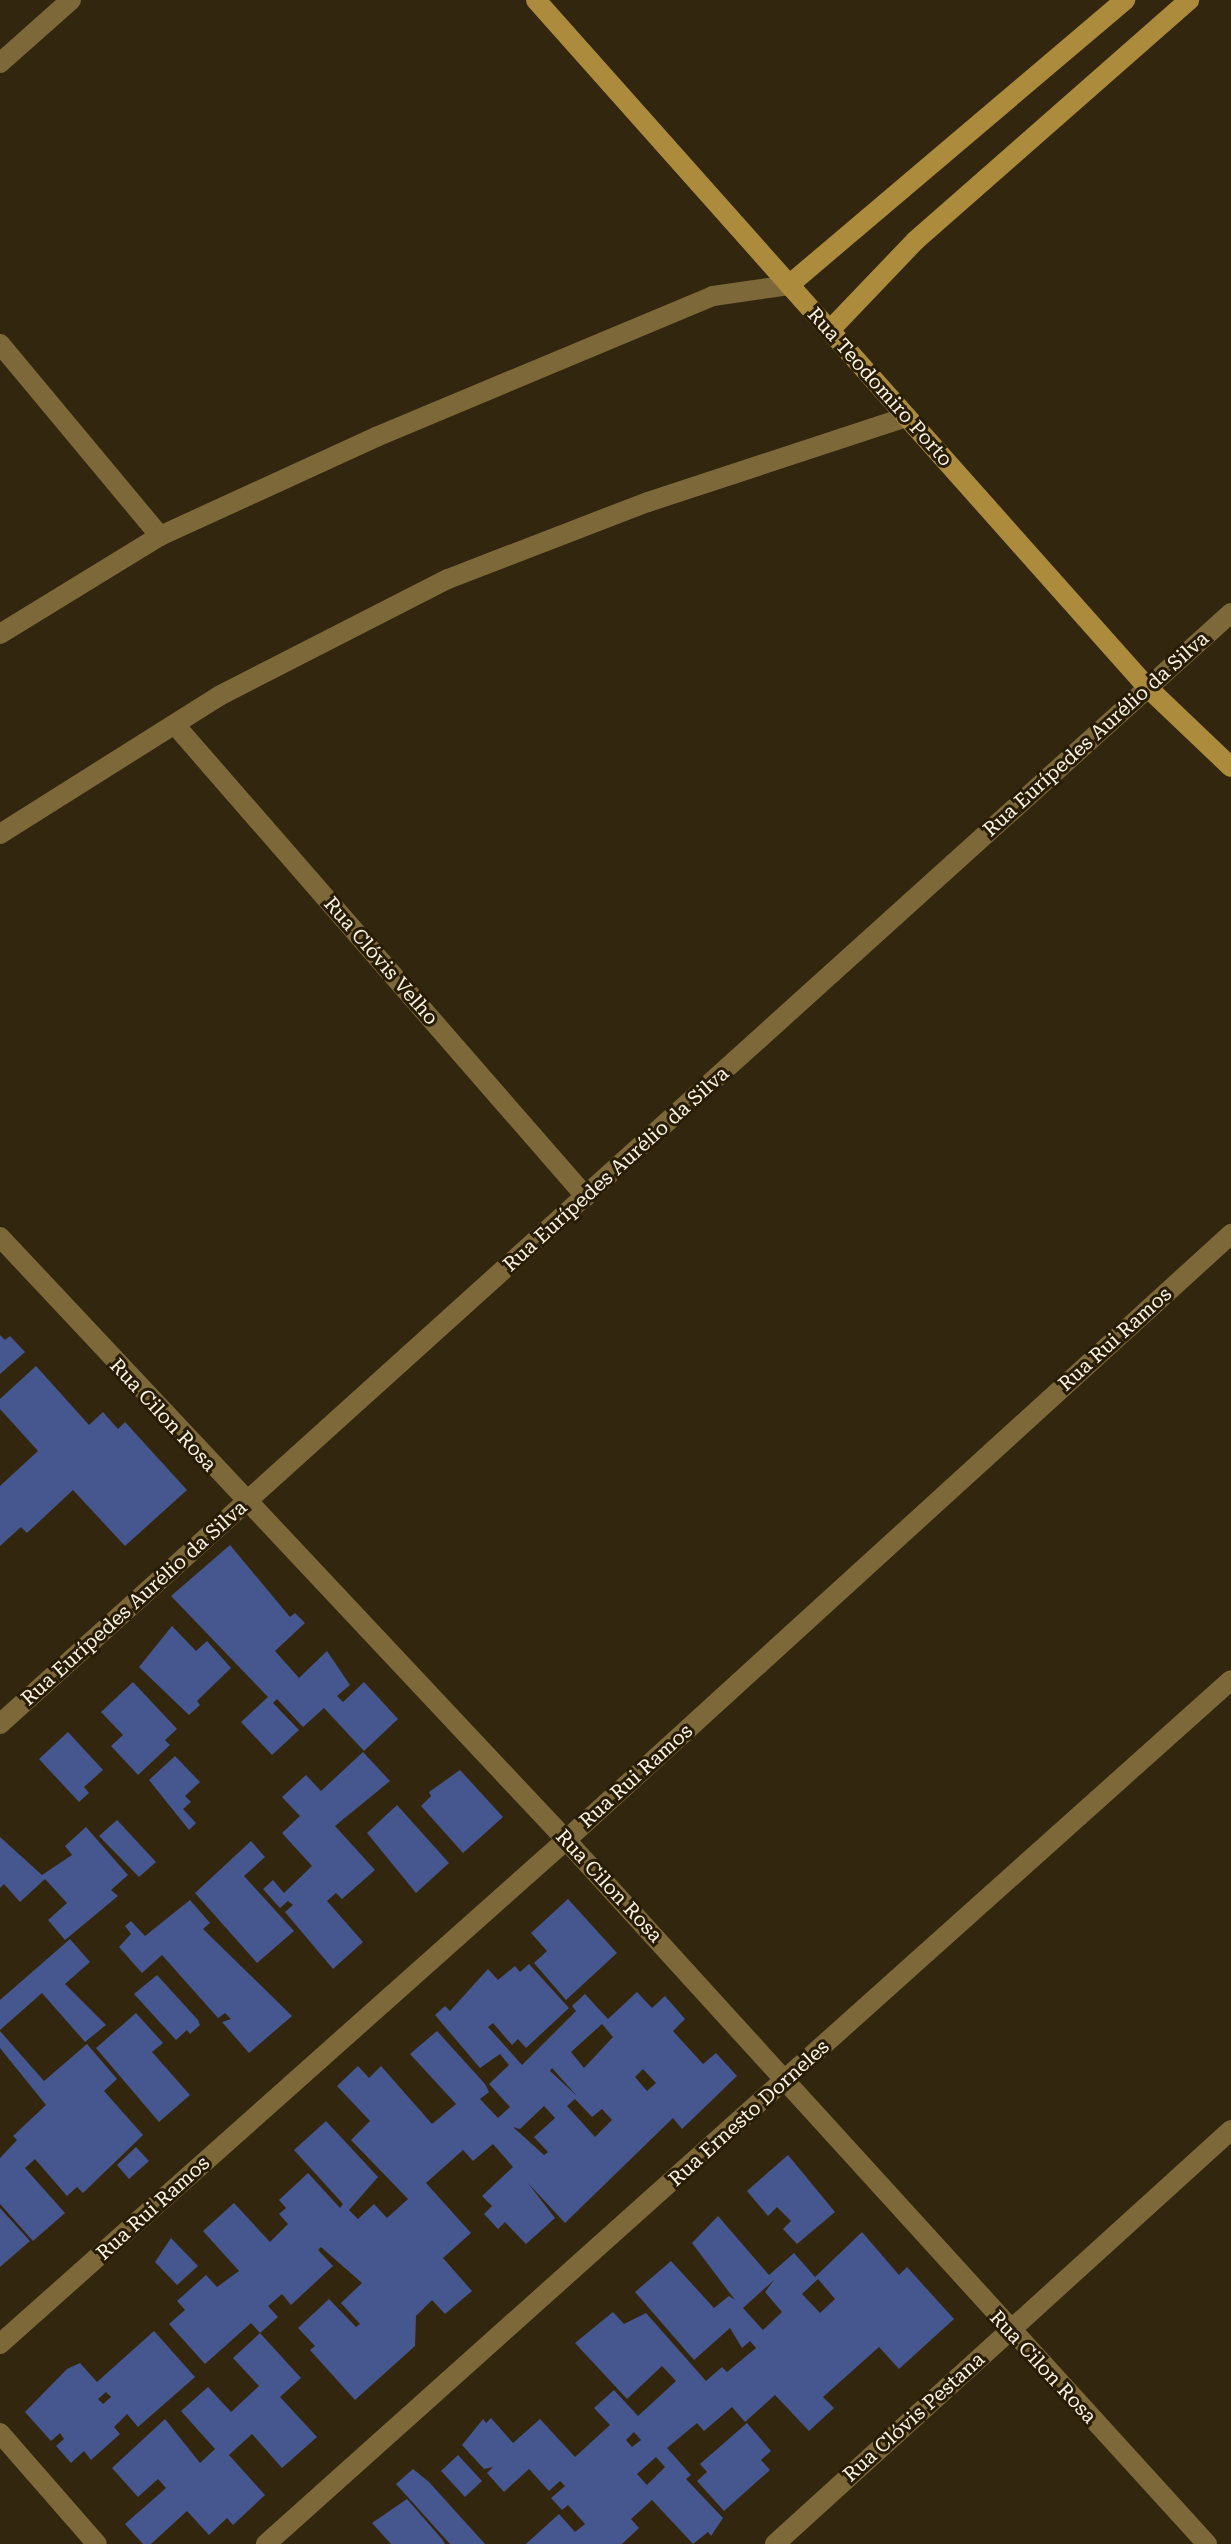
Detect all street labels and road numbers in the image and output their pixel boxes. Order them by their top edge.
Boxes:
street label: Rua Teodomiro Porto [802,303,958,471]
street label: Rua Eurípedes Aurélio da Silva [978,626,1214,842]
street label: Rua Clóvis Velho [319,892,443,1030]
street label: Rua Eurípedes Aurélio da Silva [498,1061,734,1277]
street label: Rua Rui Ramos [1054,1282,1176,1396]
street label: Rua Cilon Rosa [105,1354,221,1476]
street label: Rua Eurípedes Aurélio da Silva [16,1495,252,1711]
street label: Rua Rui Ramos [575,1719,697,1833]
street label: Rua Cilon Rosa [551,1825,667,1947]
street label: Rua Ernesto Dorneles [664,2035,834,2191]
street label: Rua Rui Ramos [92,2151,214,2265]
street label: Rua Cilon Rosa [985,2306,1101,2428]
street label: Rua Clóvis Pestana [838,2347,990,2487]

